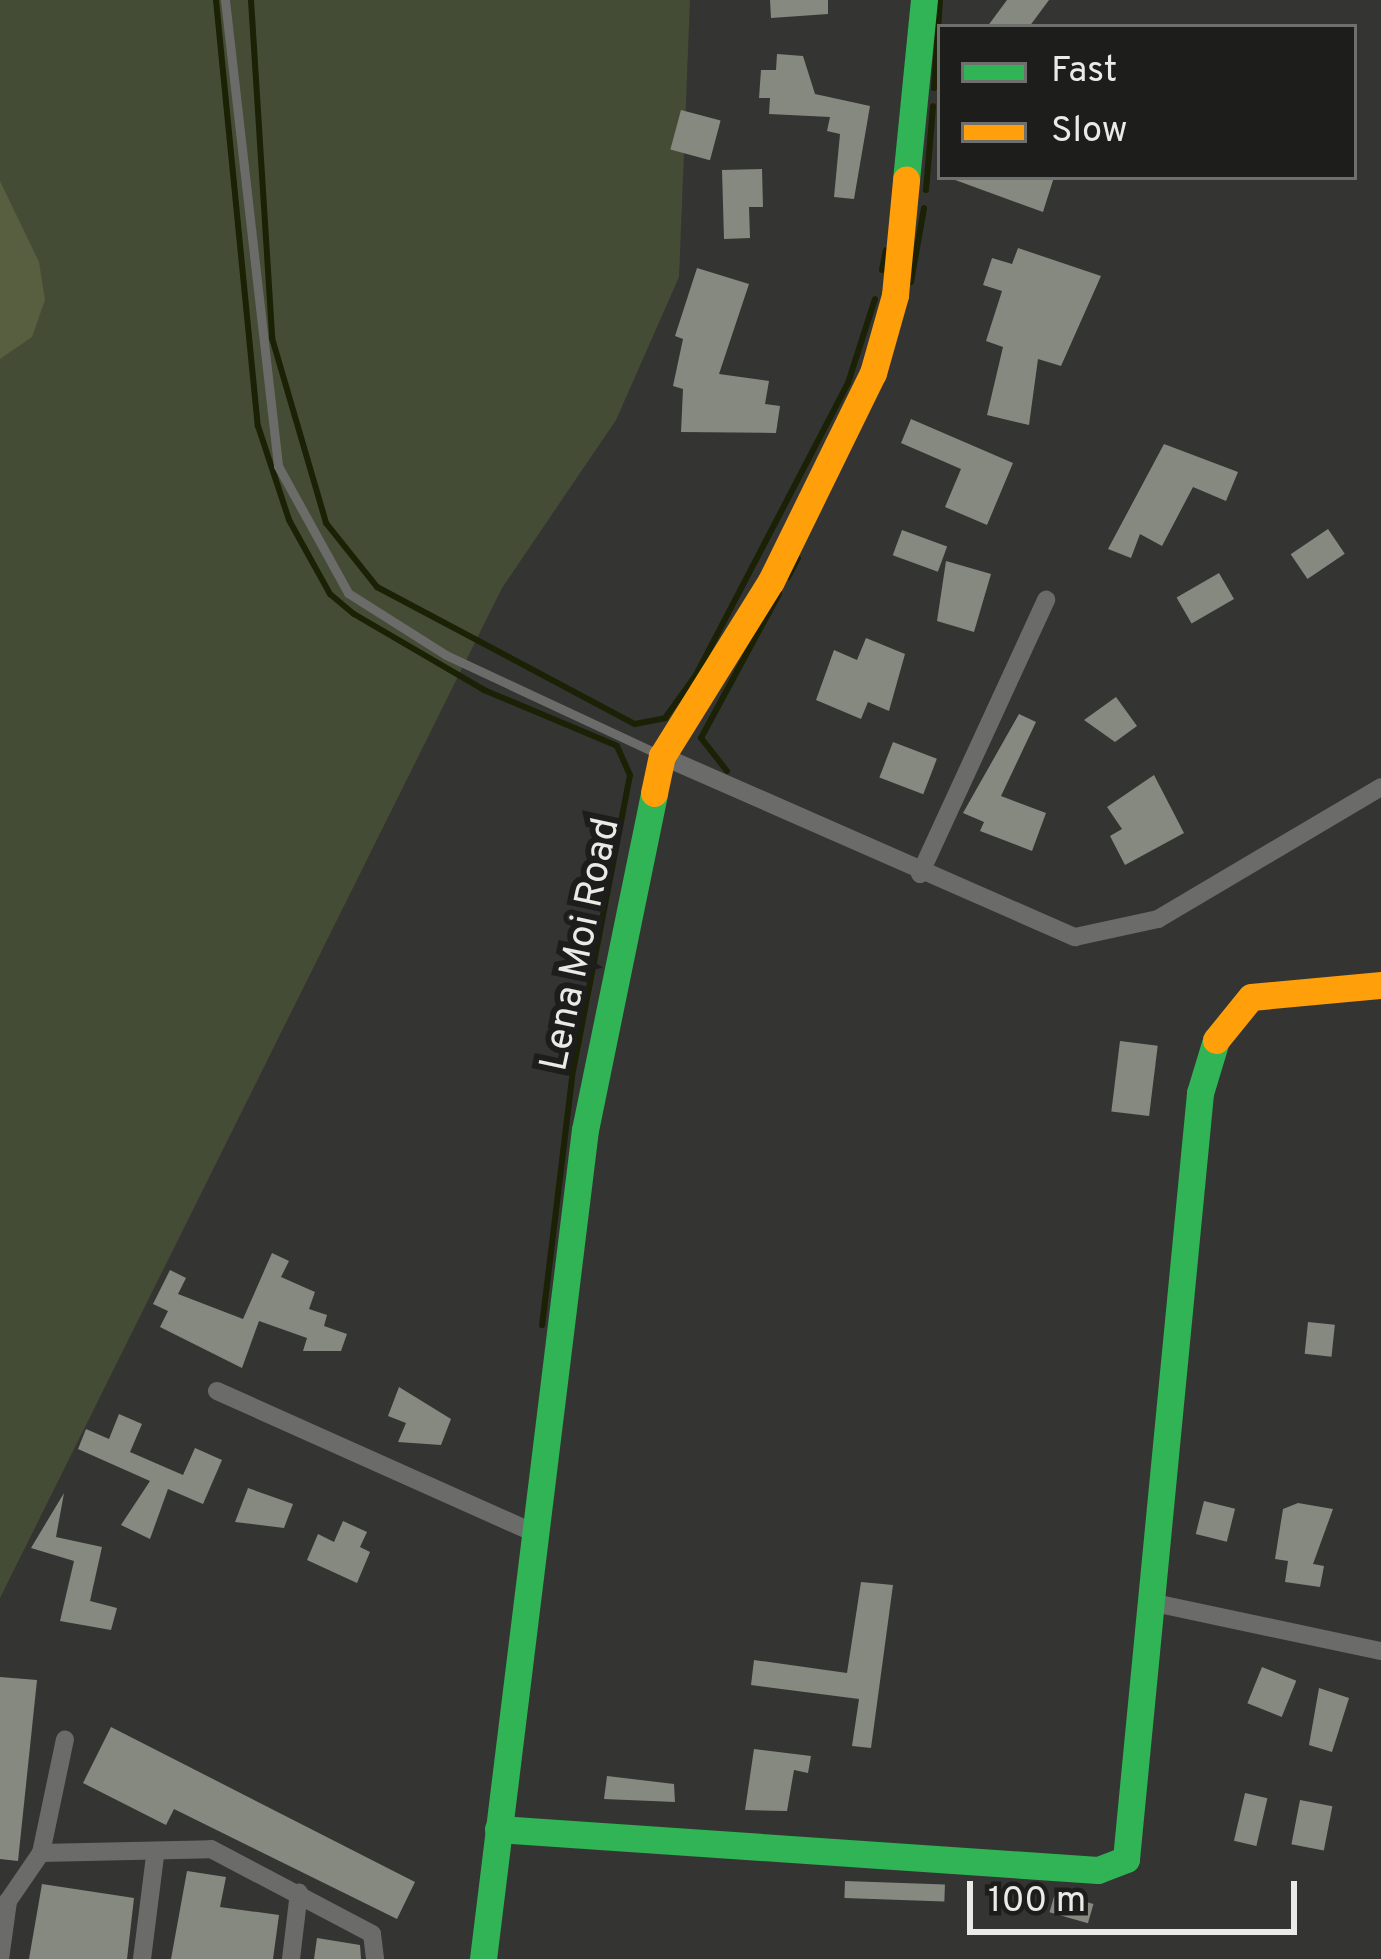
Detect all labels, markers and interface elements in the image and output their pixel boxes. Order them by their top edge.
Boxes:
legend [937,24,1357,180]
text: Fast [1051,49,1117,95]
text: Slow [1051,109,1127,155]
street label: Lena Moi Road [533,814,633,1076]
scale bar [973,1857,1303,1931]
text: 100 m [988,1879,1086,1925]

